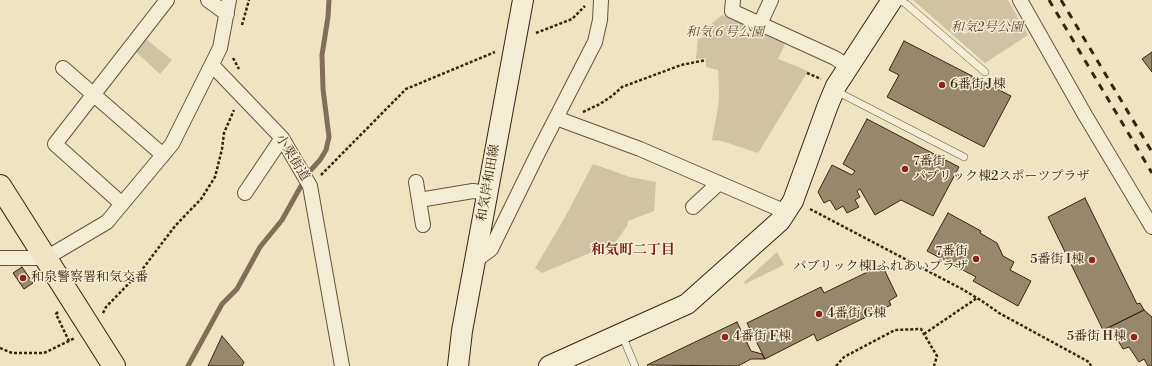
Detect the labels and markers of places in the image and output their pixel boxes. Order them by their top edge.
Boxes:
place label: 6番街 J棟 [950,77,1006,93]
marker: 6番街 J棟 [937,80,947,90]
place label: 7番街 パブリック棟2スポーツプラザ [913,154,1089,185]
marker: 7番街 パブリック棟2スポーツプラザ [900,164,910,174]
place label: 7番街 パブリック棟1ふれあいプラザ [793,244,968,275]
place label: 5番街 I棟 [1030,252,1084,268]
marker: 7番街 パブリック棟1ふれあいプラザ [971,254,981,264]
marker: 5番街 I棟 [1087,255,1097,265]
place label: 和泉警察署和気交番 [31,270,148,286]
marker: 和泉警察署和気交番 [18,273,28,283]
place label: 4番街 G棟 [827,306,886,322]
marker: 4番街 G棟 [814,309,824,319]
place label: 4番街 F棟 [733,329,791,345]
place label: 5番街 H棟 [1067,329,1126,345]
marker: 4番街 F棟 [720,332,730,342]
marker: 5番街 H棟 [1129,332,1139,342]

